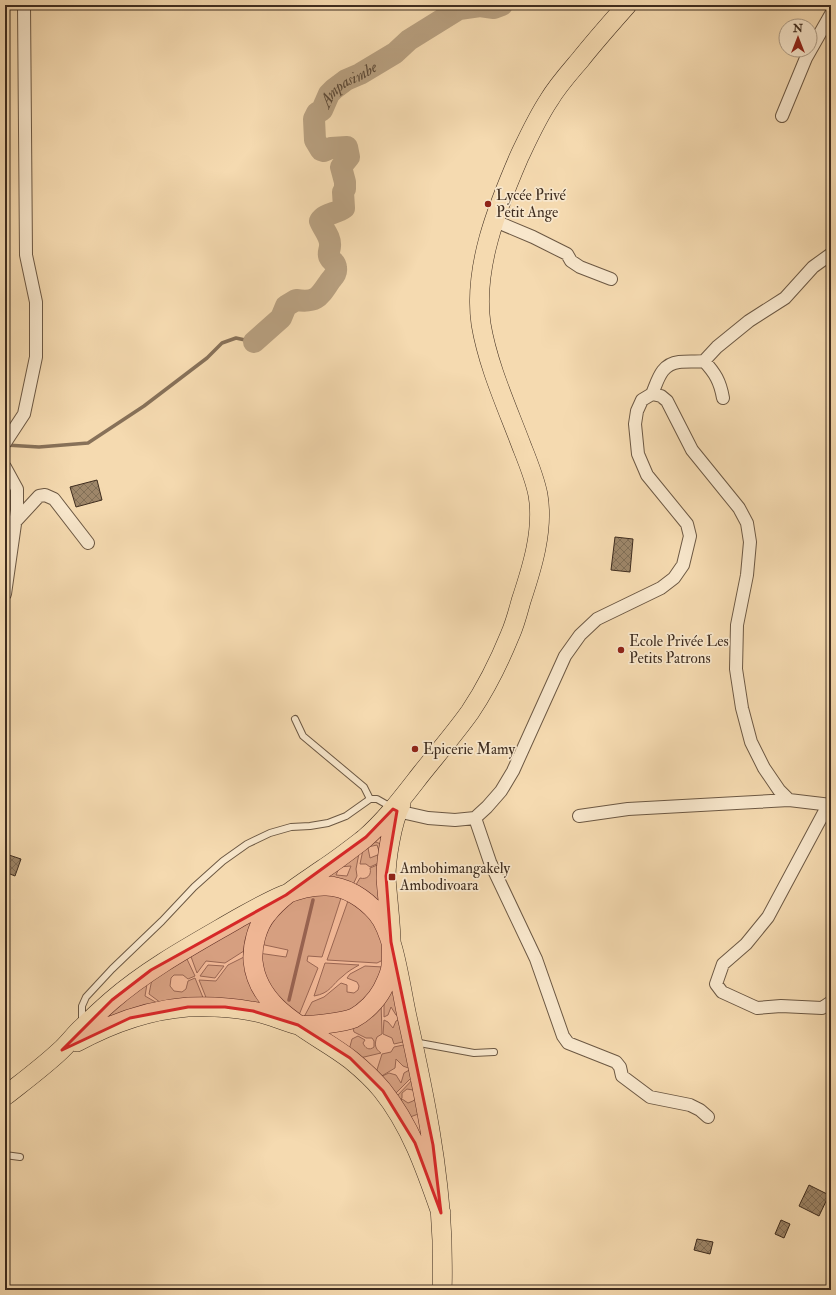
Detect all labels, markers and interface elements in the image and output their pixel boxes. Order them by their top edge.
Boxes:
north arrow [778,18,818,58]
text: N [792,22,804,35]
water label: Ampasimbe [315,57,381,113]
place label: Lycée Privé Petit Ange [496,186,567,222]
marker: Lycée Privé Petit Ange [483,199,493,209]
place label: Ecole Privée Les Petits Patrons [629,632,729,668]
marker: Ecole Privée Les Petits Patrons [616,645,626,655]
place label: Epicerie Mamy [423,740,515,760]
marker: Epicerie Mamy [410,744,420,754]
place label: Ambohimangakely Ambodivoara [399,859,511,895]
marker: Ambohimangakely Ambodivoara [387,872,397,882]

